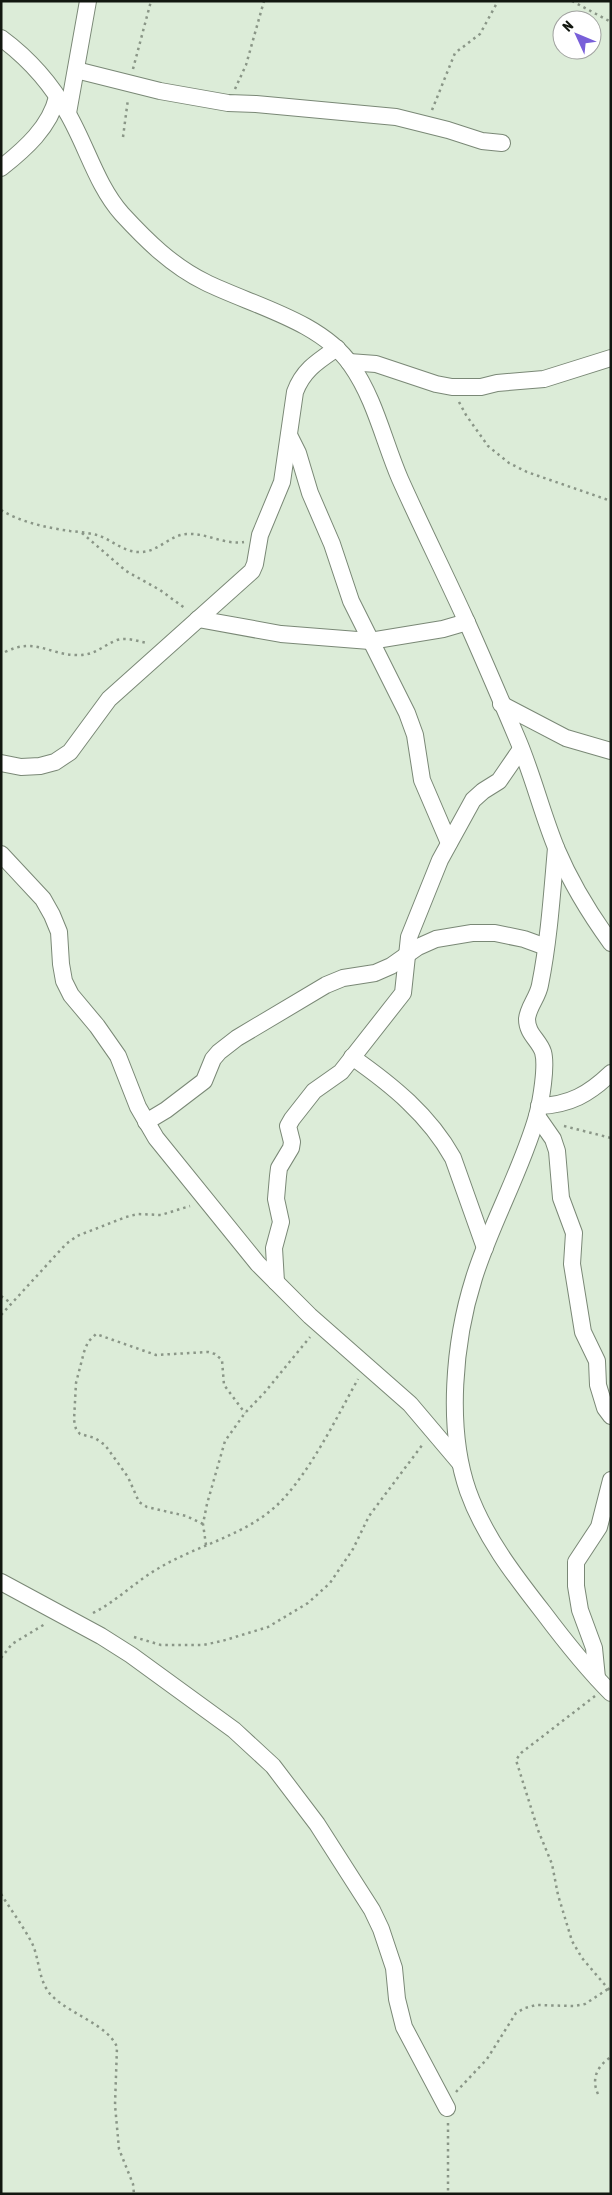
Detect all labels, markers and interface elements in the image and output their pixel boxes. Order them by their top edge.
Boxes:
north arrow [552,10,602,60]
text: N [559,17,576,34]

